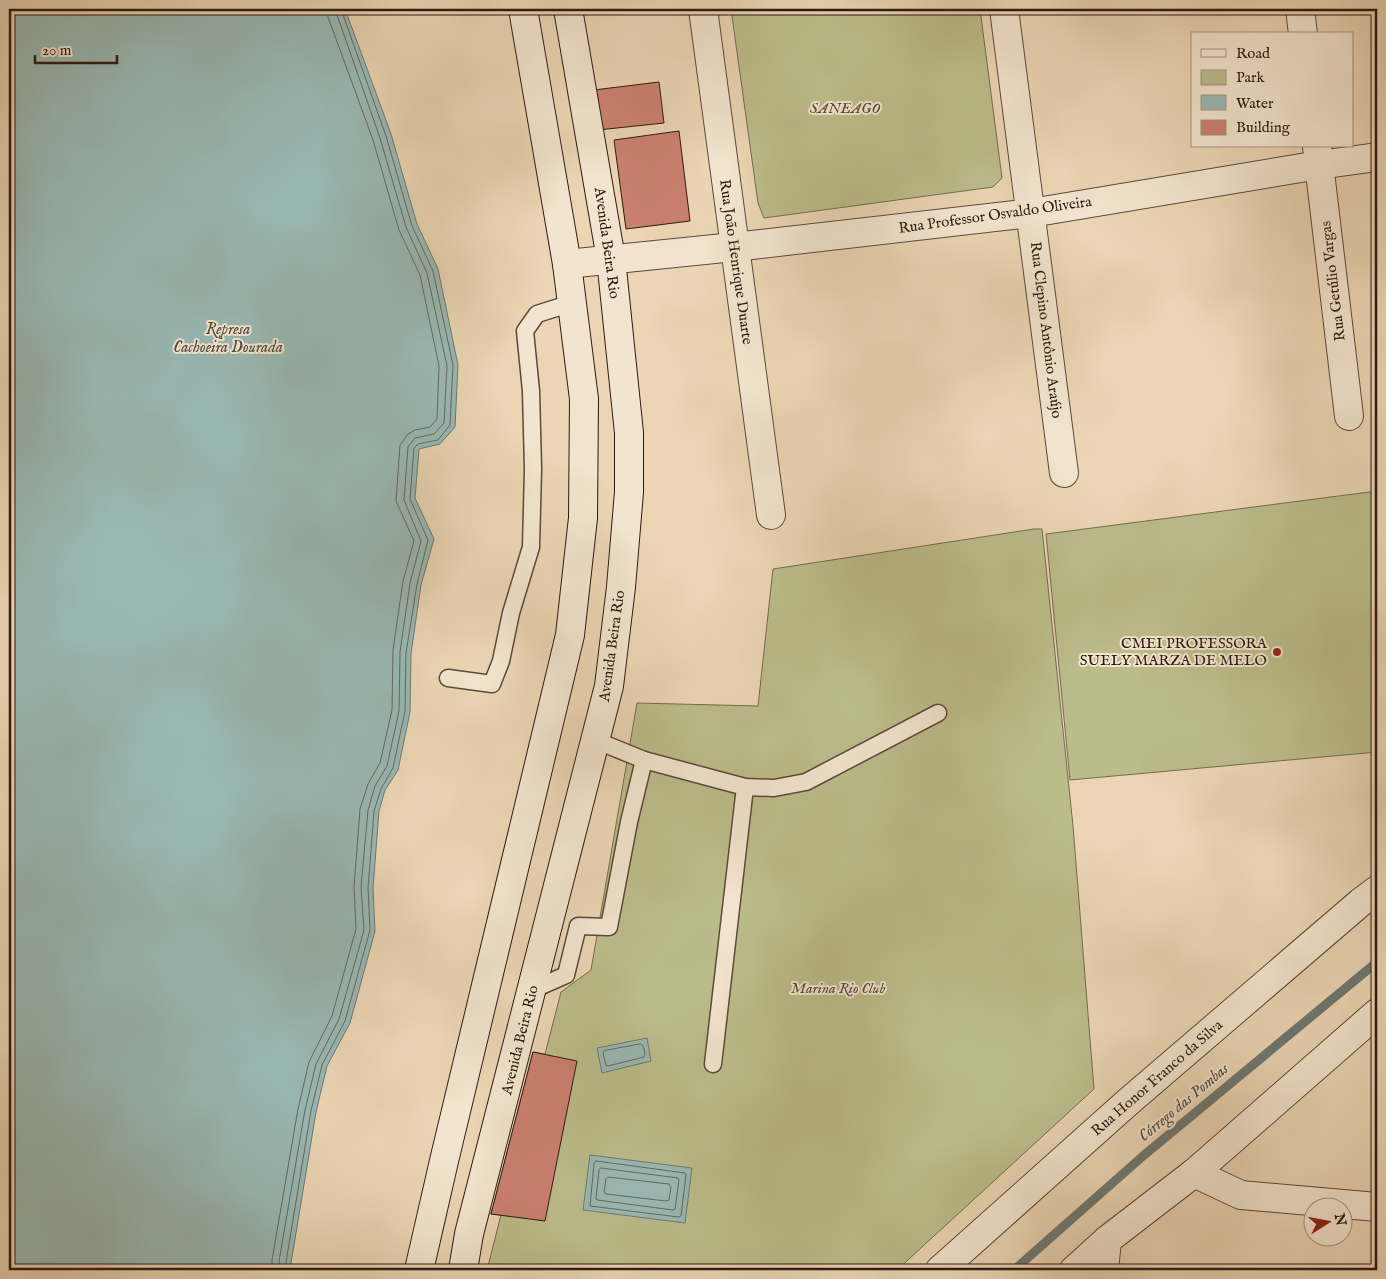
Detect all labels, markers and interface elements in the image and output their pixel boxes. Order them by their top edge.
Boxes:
scale bar [35,32,118,64]
legend [1191,32,1354,148]
text: 20 m [42,41,72,60]
text: Road [1236,44,1271,63]
text: Park [1236,68,1266,87]
text: Water [1236,94,1274,113]
park label: SANEAGO [810,99,880,118]
text: Building [1236,118,1291,137]
street label: Rua João Henrique Duarte [715,178,757,346]
street label: Avenida Beira Rio [590,185,624,300]
street label: Rua Professor Osvaldo Oliveira [897,192,1093,238]
street label: Rua Getúlio Vargas [1316,220,1350,342]
street label: Rua Clepino Antônio Araújo [1026,240,1066,420]
water label: Represa Cachoeira Dourada [173,320,283,358]
street label: Avenida Beira Rio [595,589,629,704]
place label: CMEI PROFESSORA SUELY MARZA DE MELO [1080,634,1268,670]
marker: CMEI PROFESSORA SUELY MARZA DE MELO [1271,646,1283,658]
park label: Marina Rio Club [791,979,885,998]
street label: Avenida Beira Rio [497,983,543,1098]
street label: Rua Honor Franco da Silva [1087,1015,1227,1140]
water label: Córrego das Pombas [1135,1059,1233,1147]
north arrow [1304,1196,1354,1246]
text: N [1330,1211,1350,1227]

